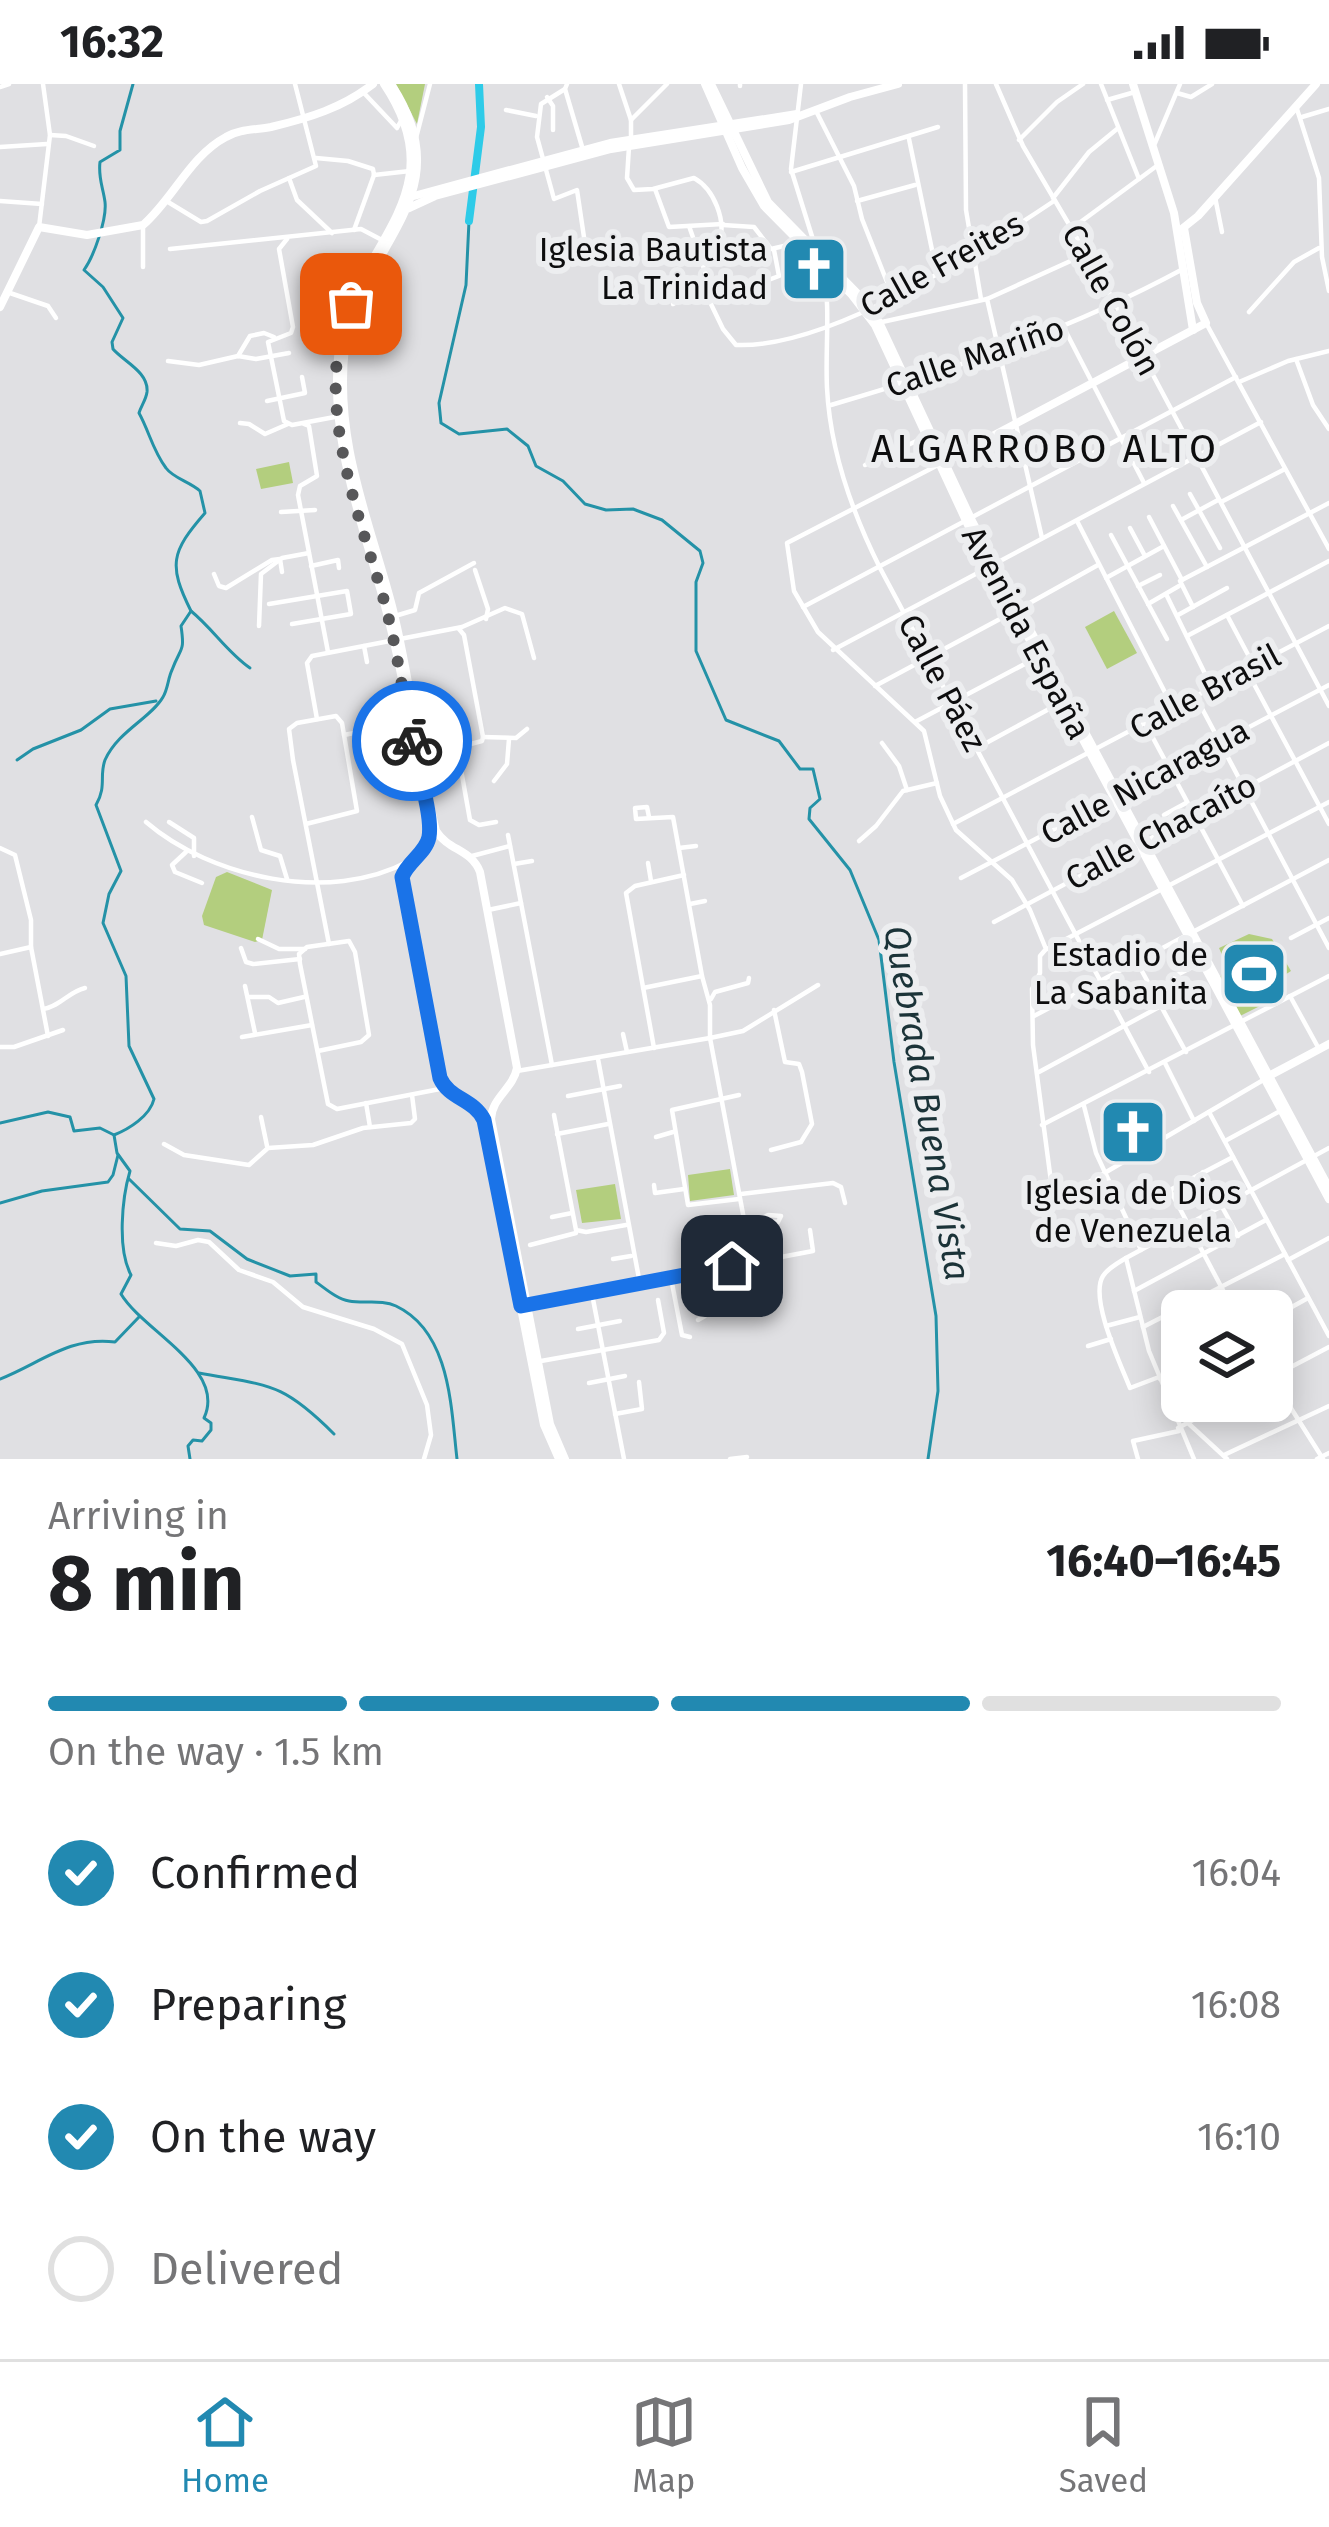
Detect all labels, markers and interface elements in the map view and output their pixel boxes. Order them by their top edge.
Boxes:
text: 16:32 [60,15,164,69]
street label: Calle Freites [853,204,1031,326]
street label: Calle Colón [1053,217,1169,383]
place label: Iglesia Bautista La Trinidad [539,230,768,308]
church icon: Iglesia Bautista La Trinidad [779,234,849,304]
pin [300,253,402,355]
icon: bag [318,271,384,337]
street label: Calle Mariño [881,308,1069,406]
district label: ALGARROBO ALTO [871,426,1219,472]
street label: Avenida España [953,520,1099,746]
street label: Calle Páez [889,608,995,758]
street label: Calle Brasil [1123,635,1288,748]
courier [352,681,472,801]
icon: bike [379,708,445,774]
street label: Calle Nicaragua [1034,710,1256,854]
street label: Calle Chacaíto [1059,765,1263,899]
water label: Quebrada Buena Vista [874,922,980,1284]
place label: Estadio de La Sabanita [1034,935,1208,1013]
sports icon: Estadio de La Sabanita [1219,939,1289,1009]
church icon: Iglesia de Dios de Venezuela [1098,1097,1168,1167]
place label: Iglesia de Dios de Venezuela [1024,1173,1242,1251]
pin [681,1215,783,1317]
icon: home [699,1233,765,1299]
map controls [1161,1290,1293,1422]
button: layers [1161,1290,1293,1422]
text: Arriving in [48,1493,229,1539]
text: 16:40–16:45 [1046,1534,1281,1588]
text: 8 min [48,1537,245,1631]
text: On the way · 1.5 km [48,1729,384,1775]
icon: check [48,1840,114,1906]
text: Confirmed [150,1846,360,1900]
text: 16:04 [1191,1850,1281,1896]
icon: check [48,1972,114,2038]
text: Preparing [150,1978,346,2032]
text: 16:08 [1191,1982,1281,2028]
icon: check [48,2104,114,2170]
text: On the way [150,2110,376,2164]
text: 16:10 [1197,2114,1281,2160]
text: Delivered [150,2242,343,2296]
tab: Home [181,2389,269,2501]
tab: Map [631,2389,697,2501]
tab: Saved [1059,2389,1148,2501]

